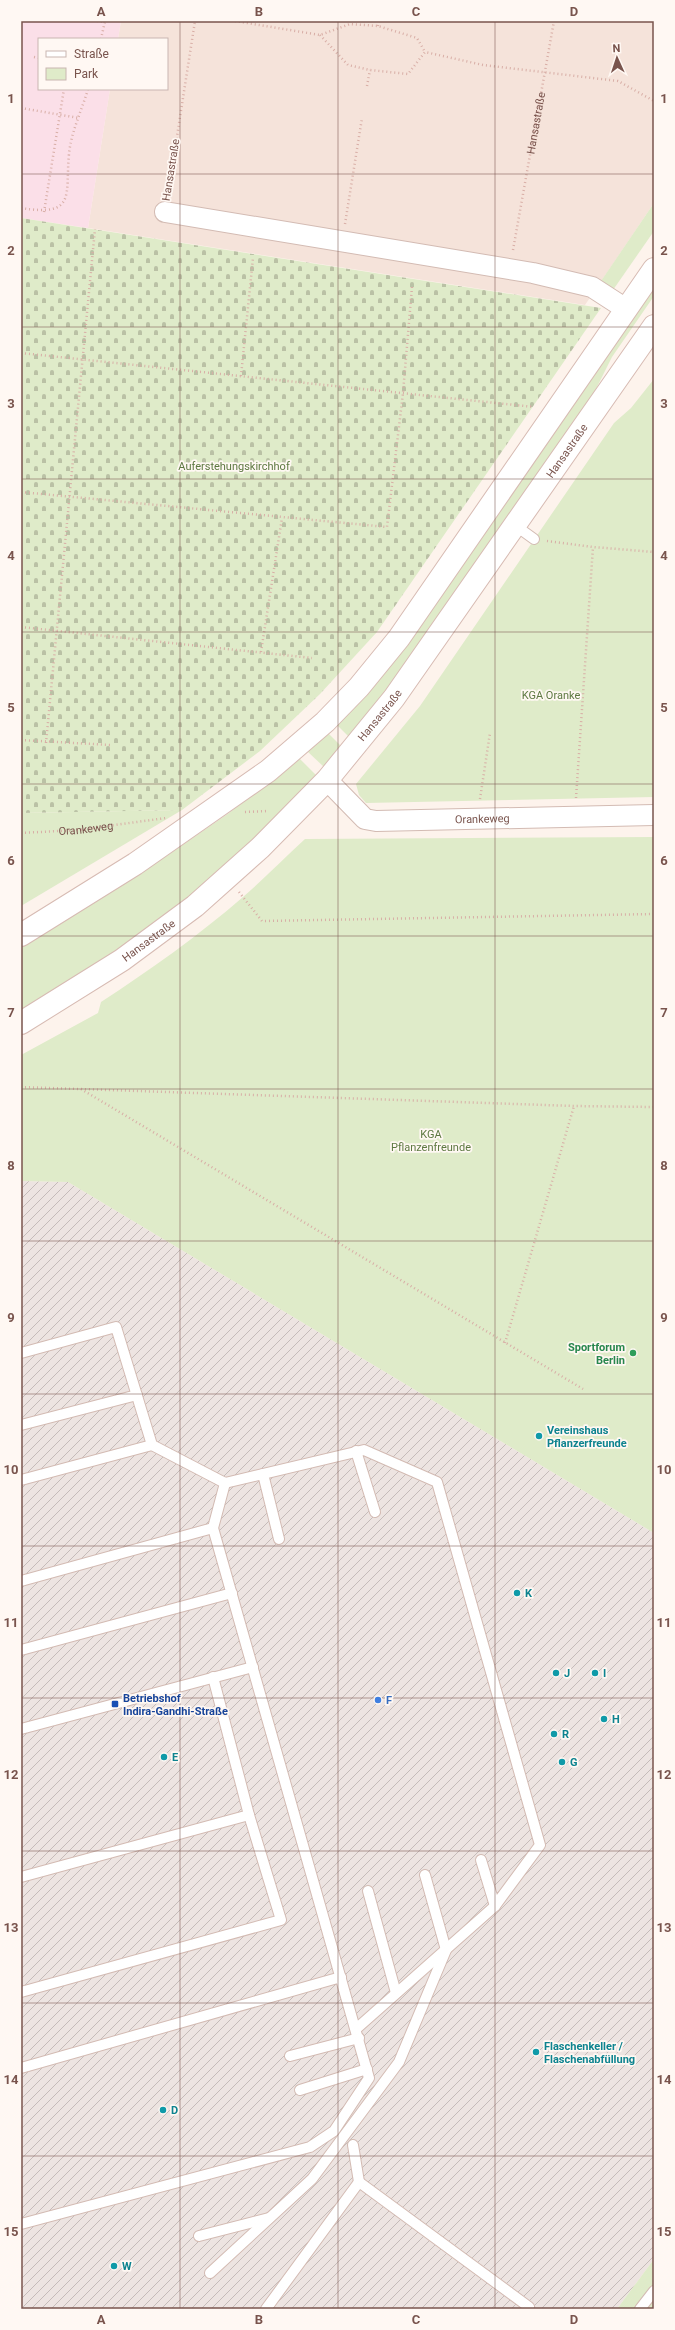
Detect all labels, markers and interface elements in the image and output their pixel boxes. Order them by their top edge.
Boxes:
text: A [97,4,106,19]
text: B [255,4,263,19]
text: C [412,4,421,19]
text: D [570,4,578,19]
legend [38,38,168,90]
north arrow [597,38,637,78]
text: N [612,42,621,55]
text: Straße [74,47,109,61]
text: Park [74,67,99,81]
text: 1 [7,91,15,106]
street label: Hansastraße [524,91,548,155]
text: 1 [660,91,668,106]
street label: Hansastraße [160,138,182,202]
text: 2 [7,243,15,258]
text: 2 [660,243,668,258]
text: 3 [7,396,15,411]
text: 3 [660,396,668,411]
street label: Hansastraße [544,421,590,480]
park label: Auferstehungskirchhof [178,460,290,473]
text: 4 [7,548,15,563]
text: 4 [660,548,668,563]
street label: Hansastraße [355,687,405,744]
park label: KGA Oranke [522,689,580,702]
text: 5 [7,700,15,715]
text: 5 [660,700,668,715]
street label: Orankeweg [455,812,510,826]
street label: Orankeweg [58,819,114,838]
text: 6 [7,853,15,868]
text: 6 [660,853,668,868]
street label: Hansastraße [119,916,178,964]
text: 7 [7,1005,15,1020]
text: 7 [660,1005,668,1020]
park label: KGA Pflanzenfreunde [391,1128,471,1154]
text: 8 [7,1158,15,1173]
text: 8 [660,1158,668,1173]
text: 9 [7,1310,15,1325]
text: 9 [660,1310,668,1325]
place label: Sportforum Berlin [568,1341,625,1367]
marker: Sportforum Berlin [628,1348,638,1358]
place label: Vereinshaus Pflanzerfreunde [547,1424,627,1450]
marker: Vereinshaus Pflanzerfreunde [534,1431,544,1441]
text: 10 [4,1462,18,1477]
text: 10 [657,1462,671,1477]
place label: K [525,1587,533,1600]
marker: K [512,1588,522,1598]
text: 11 [4,1615,18,1630]
text: 11 [657,1615,671,1630]
place label: J [564,1667,570,1680]
place label: I [603,1667,606,1680]
marker: J [551,1668,561,1678]
marker: I [590,1668,600,1678]
place label: Betriebshof Indira-Gandhi-Straße [123,1692,228,1718]
place label: F [386,1694,392,1707]
marker: F [373,1695,383,1705]
marker: Betriebshof Indira-Gandhi-Straße [110,1699,120,1709]
place label: H [612,1713,620,1726]
marker: H [599,1714,609,1724]
place label: R [562,1728,569,1741]
marker: R [549,1729,559,1739]
place label: E [172,1751,178,1764]
marker: E [159,1752,169,1762]
place label: G [570,1756,578,1769]
marker: G [557,1757,567,1767]
text: 12 [4,1767,18,1782]
text: 12 [657,1767,671,1782]
text: 13 [4,1920,18,1935]
text: 13 [657,1920,671,1935]
place label: Flaschenkeller / Flaschenabfüllung [544,2040,635,2066]
marker: Flaschenkeller / Flaschenabfüllung [531,2047,541,2057]
text: 14 [4,2072,19,2087]
text: 14 [657,2072,672,2087]
place label: D [171,2104,178,2117]
marker: D [158,2105,168,2115]
text: 15 [4,2224,18,2239]
text: 15 [657,2224,671,2239]
place label: W [122,2260,132,2273]
marker: W [109,2261,119,2271]
text: A [97,2312,106,2327]
text: B [255,2312,263,2327]
text: C [412,2312,421,2327]
text: D [570,2312,578,2327]

